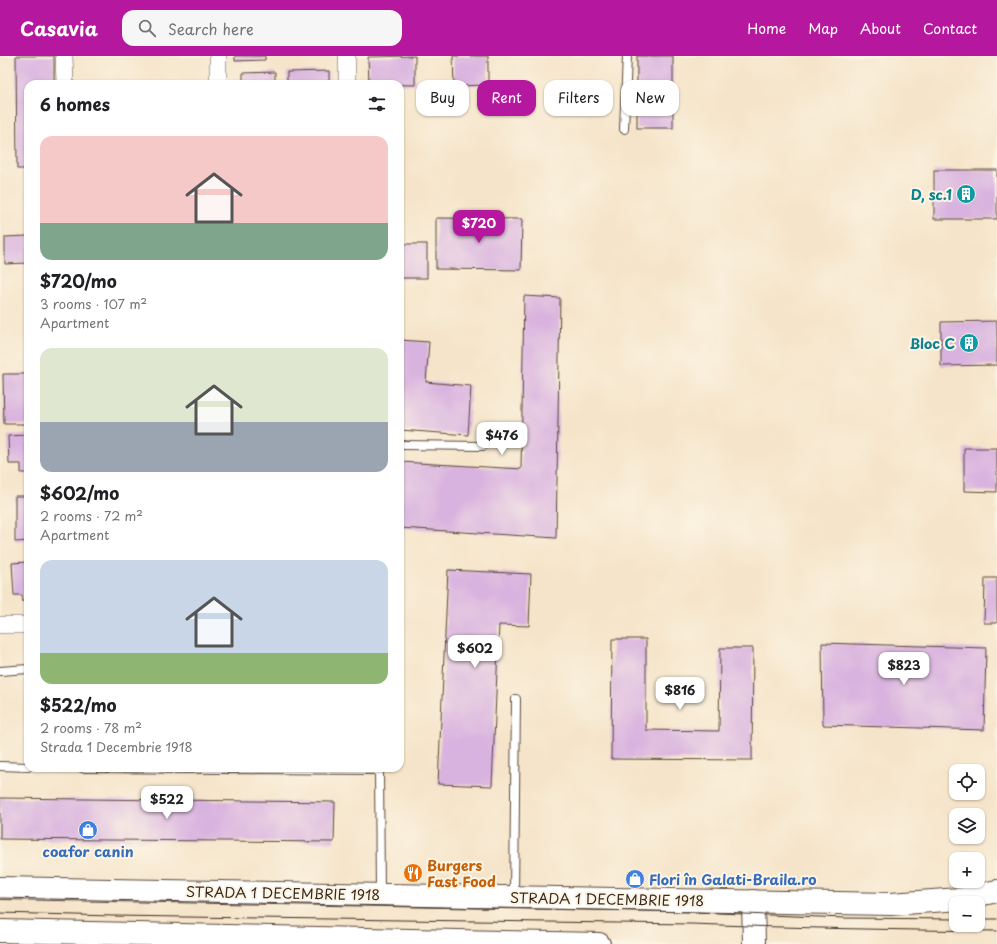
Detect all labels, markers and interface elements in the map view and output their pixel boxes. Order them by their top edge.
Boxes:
search box [122,10,402,46]
text: Casavia [20,14,98,42]
icon: search [136,17,158,39]
text: Search here [168,17,254,40]
text: Home [747,18,786,39]
text: Map [808,18,838,39]
text: About [860,18,901,39]
text: Contact [923,18,977,39]
chip: Buy [416,80,469,116]
chip: Rent [477,80,536,116]
chip: Filters [544,80,613,116]
chip: New [621,80,679,116]
text: 6 homes [40,91,110,117]
icon: filters [366,93,388,115]
icon: home [178,162,250,234]
building icon: D, sc.1 [955,183,977,205]
place label: D, sc.1 [911,184,952,205]
pin: $720 [455,210,503,244]
text: $720 [462,213,496,232]
text: $720/mo [40,268,117,294]
text: 3 rooms · 107 m² [40,294,147,313]
text: Apartment [40,313,109,332]
building icon: Bloc C [958,332,980,354]
place label: Bloc C [910,333,955,354]
icon: home [178,374,250,446]
pin: $476 [478,422,526,456]
text: $476 [485,425,519,444]
text: $602/mo [40,480,119,506]
text: 2 rooms · 72 m² [40,506,143,525]
text: Apartment [40,525,109,544]
icon: home [178,586,250,658]
pin: $602 [451,635,499,669]
text: $602 [457,638,493,657]
pin: $823 [880,652,928,686]
text: $823 [887,655,921,674]
pin: $816 [656,677,704,711]
text: $816 [665,680,695,699]
text: $522/mo [40,692,117,718]
text: 2 rooms · 78 m² [40,718,142,737]
text: Strada 1 Decembrie 1918 [40,737,193,756]
map controls [949,764,985,932]
button: locate [949,764,985,800]
pin: $522 [143,786,191,820]
text: $522 [150,789,184,808]
button: layers [949,808,985,844]
shop icon: coafor canin [77,819,99,841]
place label: coafor canin [43,841,134,862]
button: + [949,852,985,888]
place label: Burgers Fast Food [427,855,496,892]
restaurant icon: Burgers Fast Food [402,862,424,884]
shop icon: Flori în Galati-Braila.ro [624,868,646,890]
place label: Flori în Galati-Braila.ro [649,869,816,890]
street label: STRADA 1 DECEMBRIE 1918 [186,881,380,905]
street label: STRADA 1 DECEMBRIE 1918 [510,887,704,911]
button: − [949,896,985,932]

